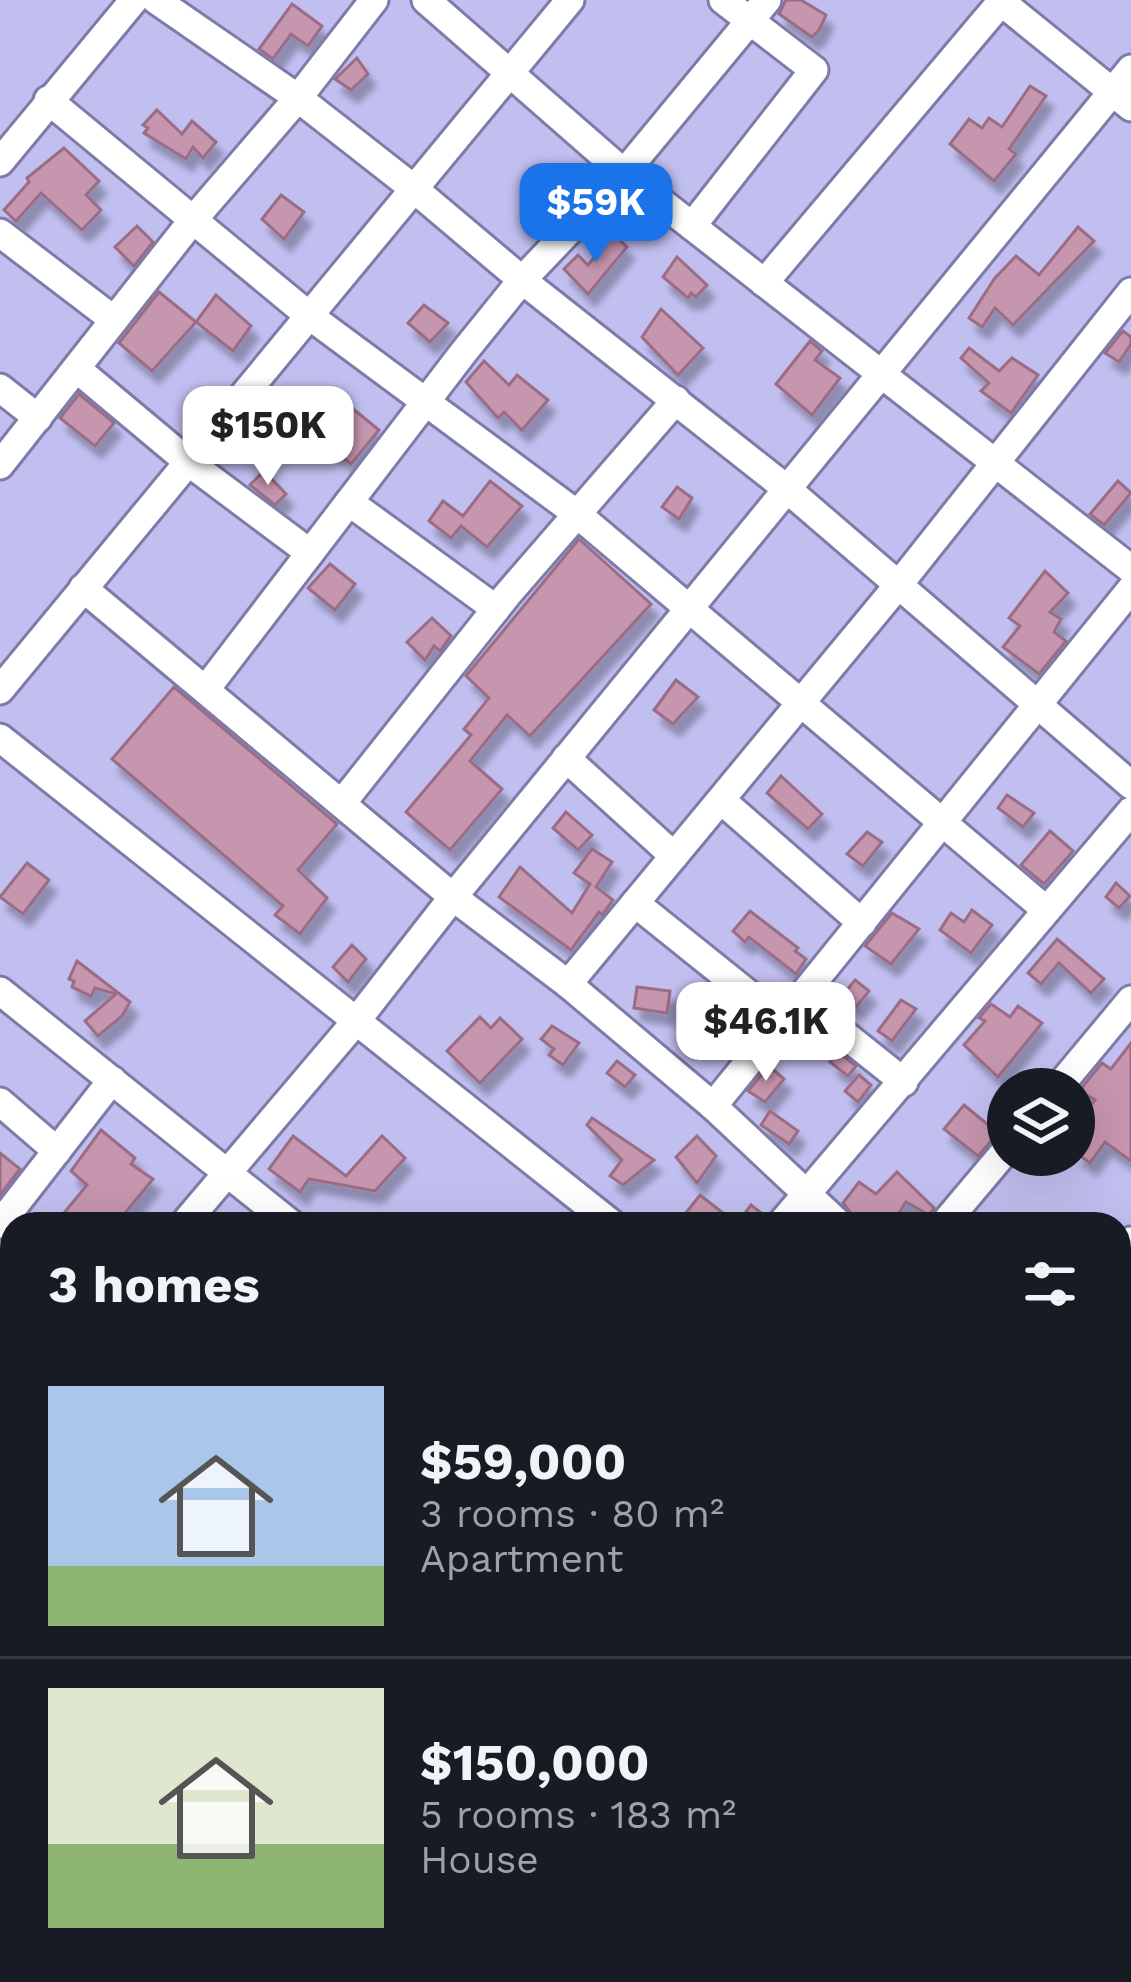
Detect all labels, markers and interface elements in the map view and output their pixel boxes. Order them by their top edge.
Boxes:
pin: $59K [525,163,667,265]
text: $59K [547,179,645,224]
pin: $150K [184,386,352,488]
text: $150K [210,402,326,447]
pin: $46.1K [668,982,864,1084]
text: $46.1K [703,998,829,1043]
map controls [987,1068,1095,1176]
button: layers [987,1068,1095,1176]
icon: filters [1017,1251,1083,1317]
text: 3 homes [48,1255,260,1314]
text: $59,000 [420,1432,626,1491]
icon: home [144,1434,288,1578]
text: 3 rooms · 80 m² [420,1491,724,1536]
text: Apartment [420,1536,623,1581]
text: $150,000 [420,1733,650,1792]
icon: home [144,1736,288,1880]
text: 5 rooms · 183 m² [420,1792,736,1837]
text: House [420,1837,539,1882]

